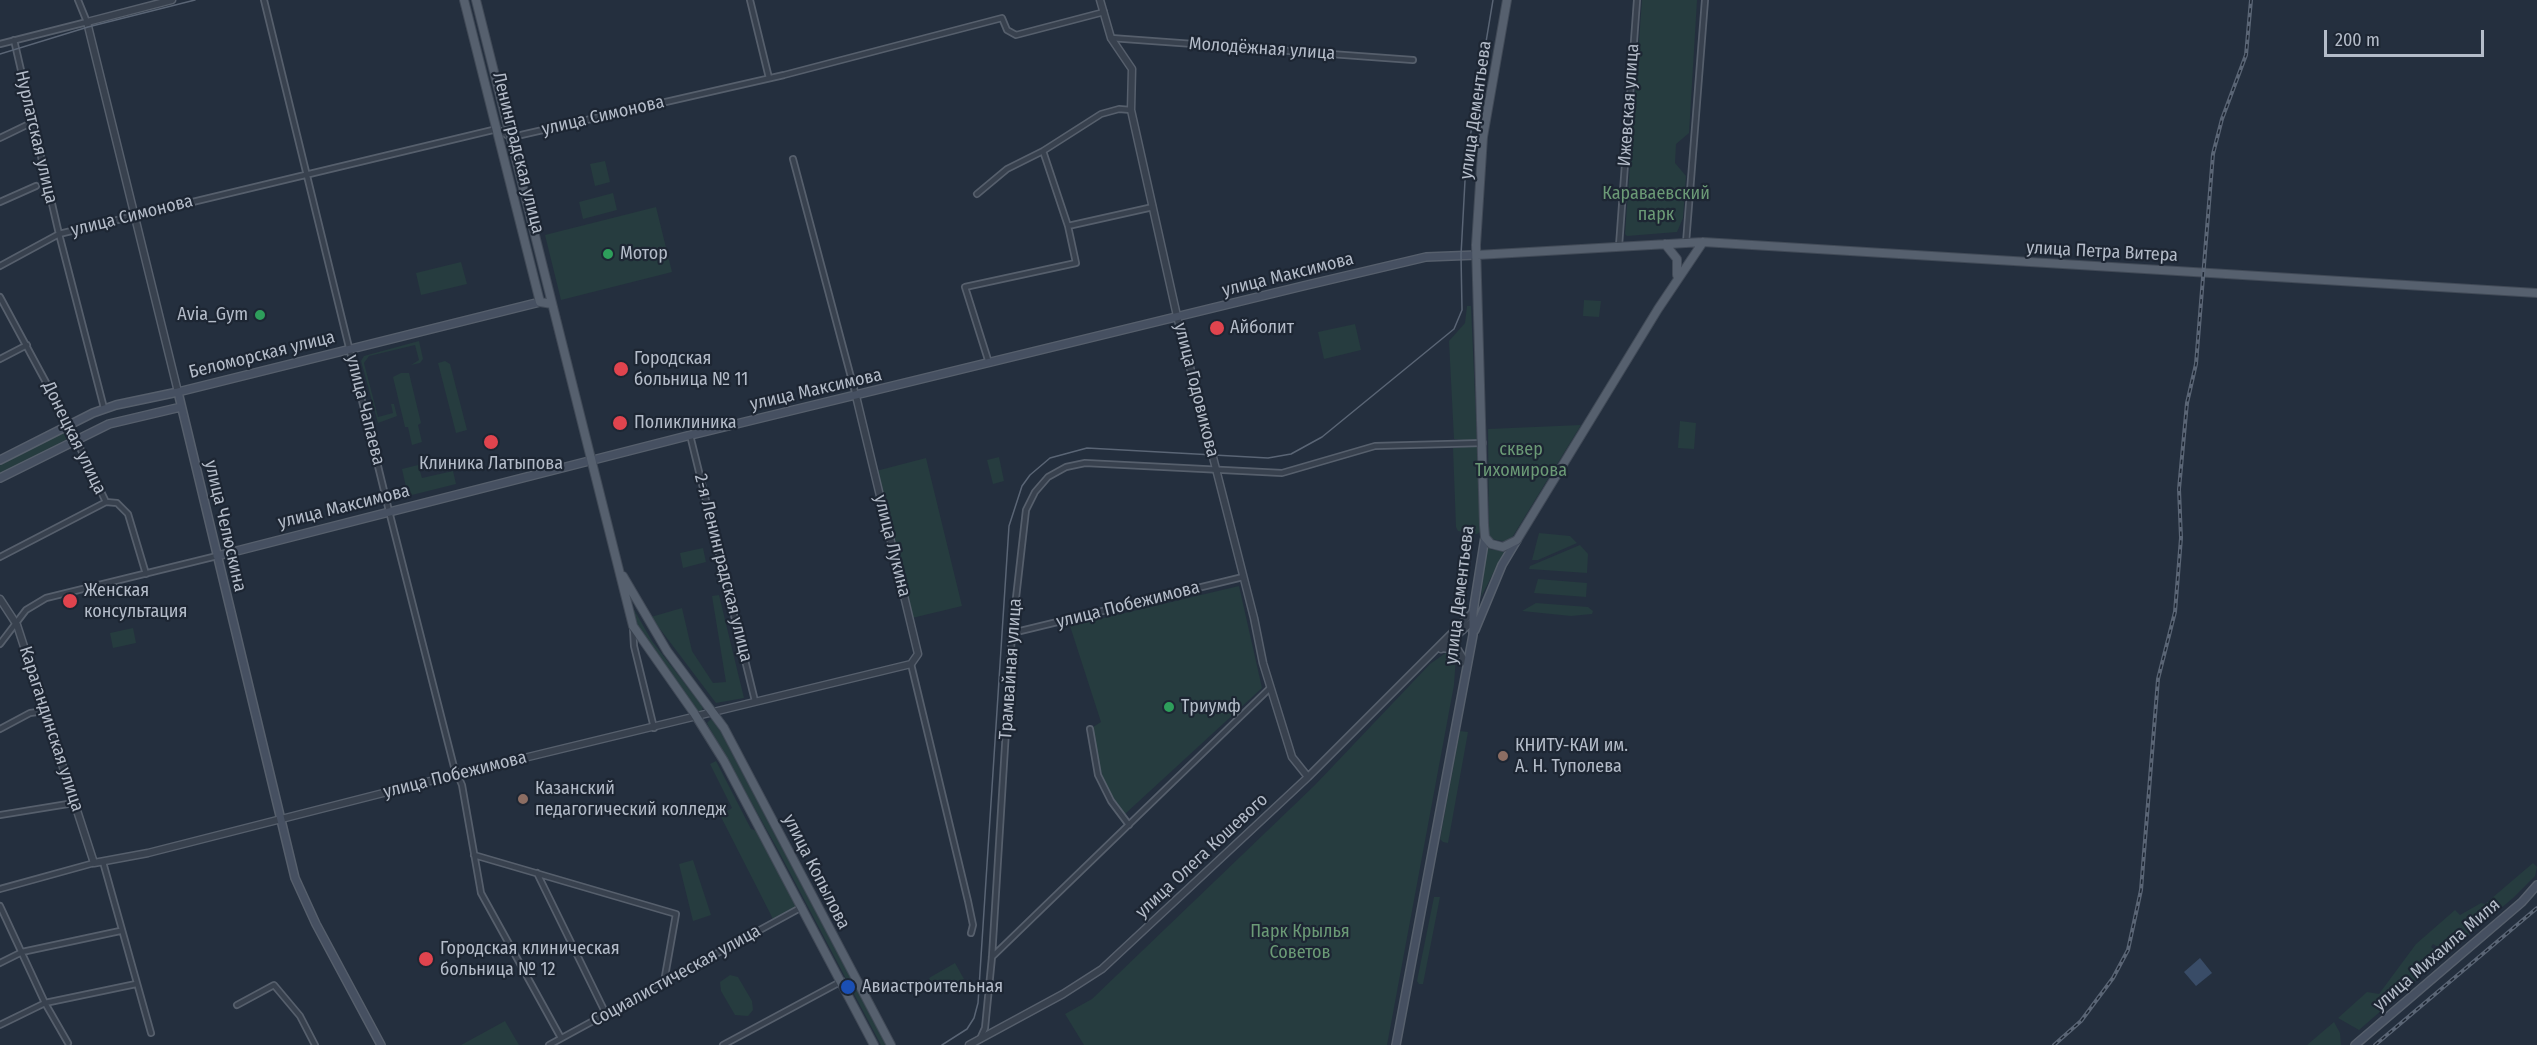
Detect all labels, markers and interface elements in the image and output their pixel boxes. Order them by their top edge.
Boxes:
scale bar [2327,18,2488,56]
text: 200 m [2335,29,2380,51]
street label: Молодёжная улица [1188,33,1336,65]
street label: улица Дементьева [1456,39,1496,181]
street label: Ижевская улица [1614,43,1644,167]
street label: Нурлатская улица [10,68,62,206]
street label: Ленинградская улица [488,70,548,236]
street label: улица Симонова [540,91,666,141]
park label: Караваевский парк [1602,183,1710,226]
street label: улица Симонова [69,190,195,242]
street label: улица Петра Витера [2026,237,2178,267]
place label: Мотор [620,243,668,265]
marker: Мотор [601,247,615,261]
street label: улица Максимова [1220,248,1356,302]
place label: Avia_Gym [177,304,248,326]
marker: Avia_Gym [253,308,267,322]
place label: Айболит [1230,317,1294,339]
marker: Айболит [1208,319,1226,337]
street label: улица Годовикова [1169,321,1223,459]
street label: Беломорская улица [187,326,337,384]
place label: Городская больница № 11 [634,348,748,391]
street label: улица Чапаева [341,353,389,467]
marker: Городская больница № 11 [612,360,630,378]
street label: улица Максимова [748,364,884,416]
street label: Донецкая улица [37,378,111,498]
place label: Поликлиника [634,412,737,434]
marker: Поликлиника [611,414,629,432]
marker: Клиника Латыпова [482,433,500,451]
park label: сквер Тихомирова [1475,439,1567,482]
place label: Клиника Латыпова [419,453,563,475]
street label: улица Челюскина [199,458,251,594]
street label: 2-я Ленинградская улица [689,472,757,664]
street label: улица Максимова [276,480,412,534]
street label: улица Лукина [869,493,915,599]
street label: улица Дементьева [1441,524,1479,666]
street label: улица Побежимова [1054,577,1202,633]
place label: Женская консультация [84,580,187,622]
marker: Женская консультация [61,592,79,610]
street label: Трамвайная улица [995,598,1027,740]
street label: Карагандинская улица [14,644,88,814]
place label: Триумф [1181,696,1241,718]
marker: Триумф [1162,700,1176,714]
place label: КНИТУ-КАИ им. А. Н. Туполева [1515,735,1628,777]
street label: улица Побежимова [381,747,529,803]
marker: КНИТУ-КАИ им. А. Н. Туполева [1496,749,1510,763]
place label: Казанский педагогический колледж [535,778,727,820]
street label: улица Олега Кошевого [1131,789,1273,923]
marker: Казанский педагогический колледж [516,792,530,806]
street label: улица Копылова [778,811,854,933]
street label: улица Михаила Миля [2369,894,2505,1016]
street label: Социалистическая улица [587,920,765,1032]
park label: Парк Крылья Советов [1250,921,1350,964]
place label: Городская клиническая больница № 12 [440,938,620,980]
marker: Городская клиническая больница № 12 [417,950,435,968]
place label: Авиастроительная [862,976,1003,998]
marker: Авиастроительная [839,978,857,996]

